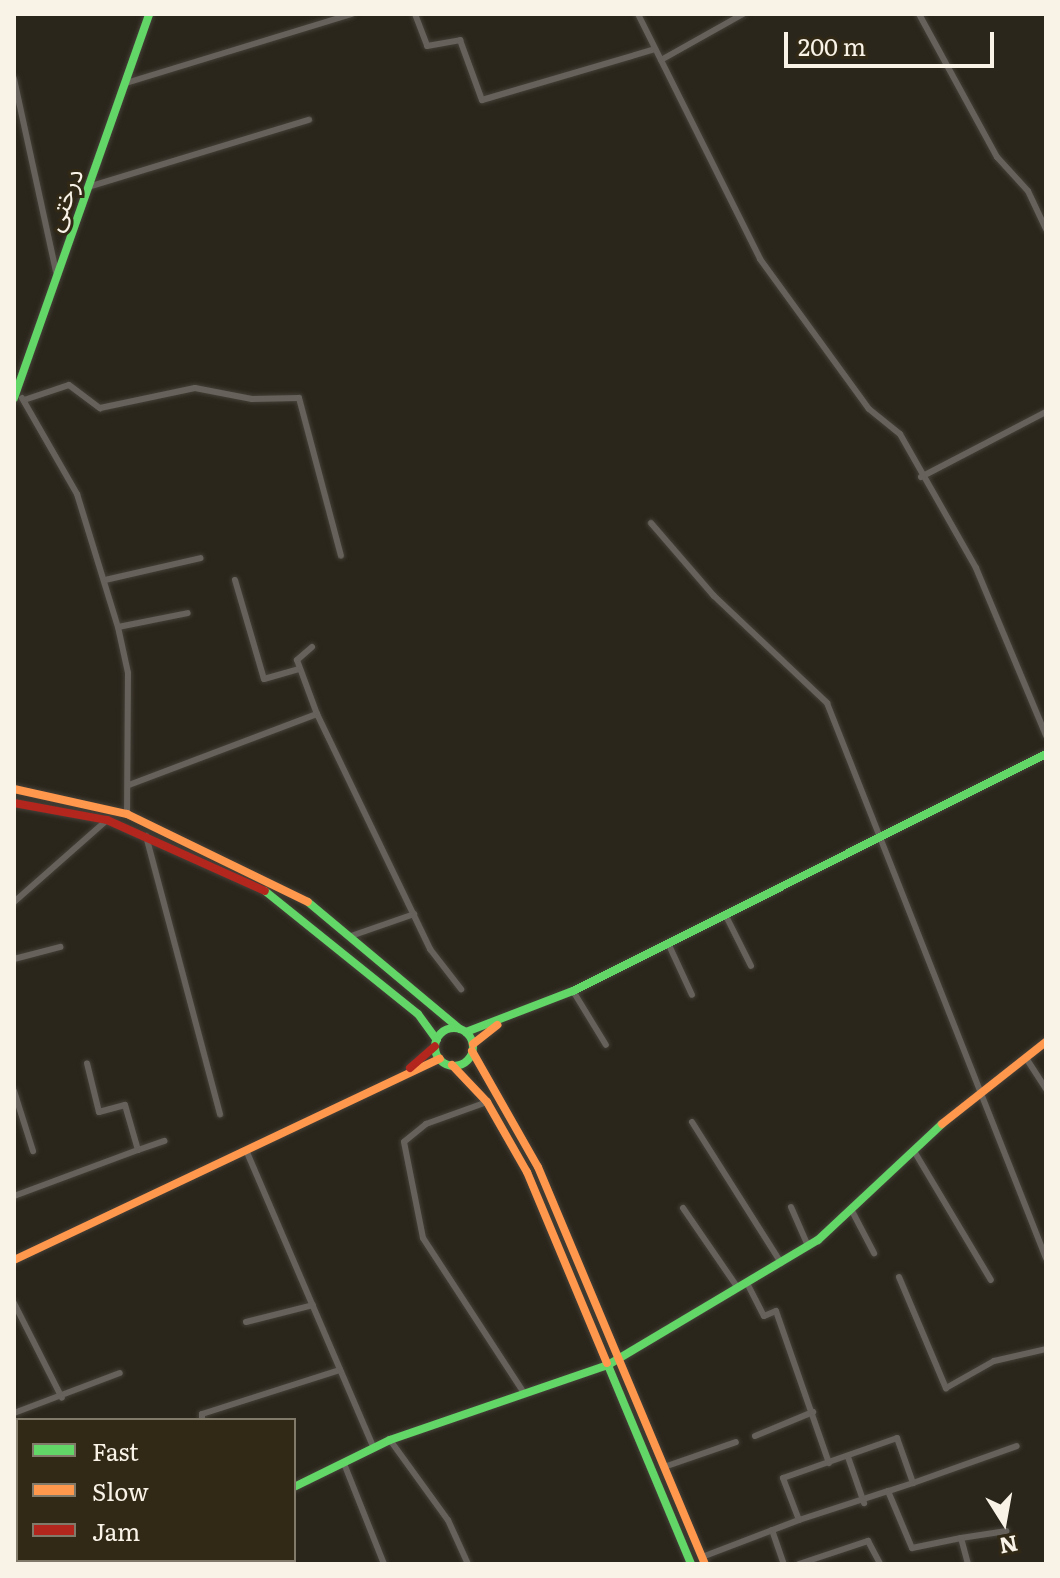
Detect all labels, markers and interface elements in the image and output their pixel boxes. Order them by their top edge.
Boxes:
scale bar [788,16,998,66]
text: 200 m [798,28,866,63]
street label: درختی [36,163,88,235]
legend [16,1418,296,1562]
text: Fast [92,1433,139,1468]
text: Slow [92,1473,149,1508]
north arrow [964,1482,1044,1562]
text: Jam [92,1513,140,1548]
text: N [996,1528,1021,1564]

